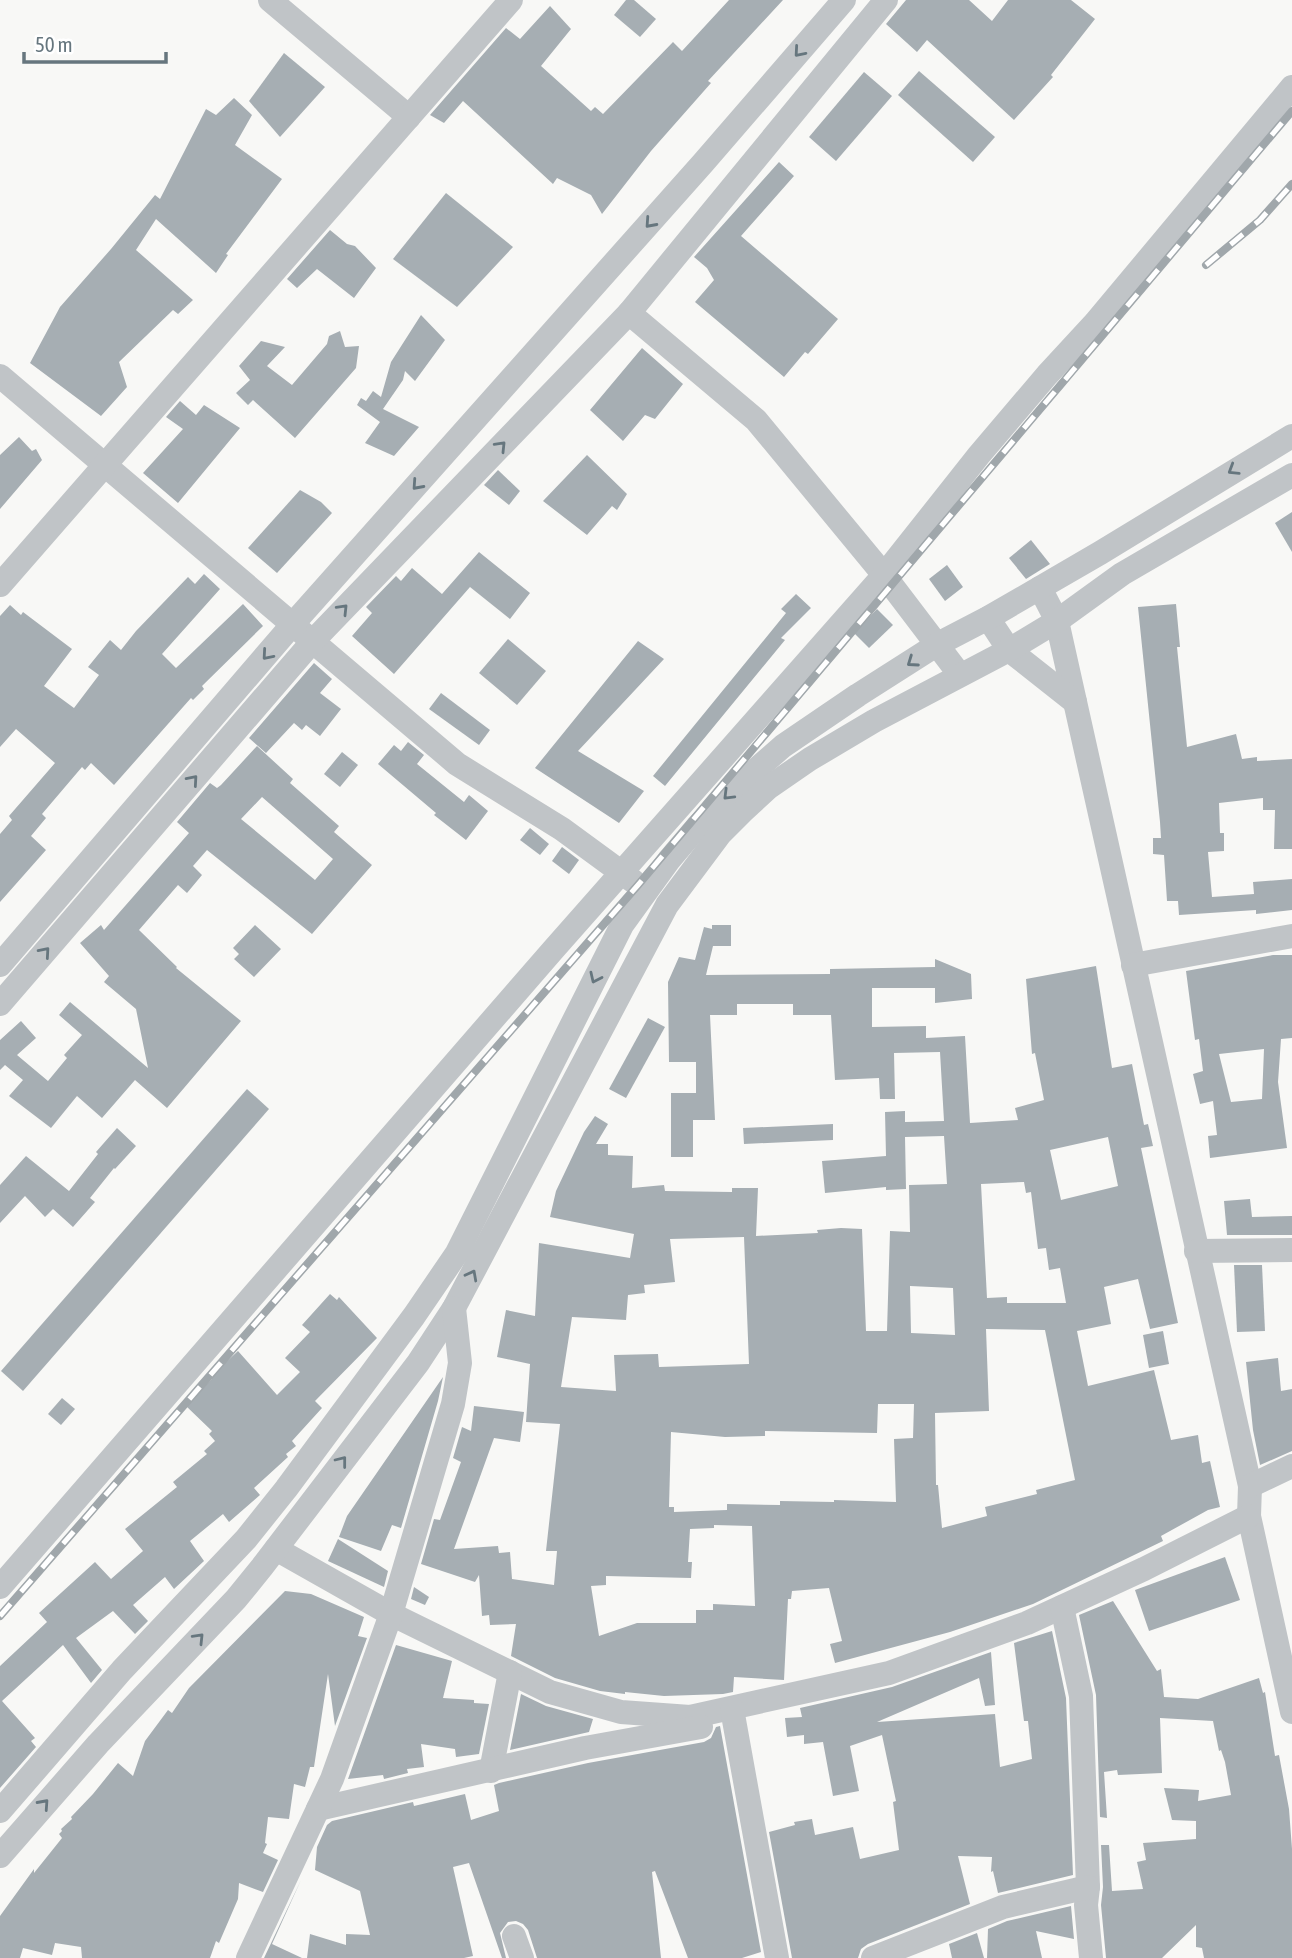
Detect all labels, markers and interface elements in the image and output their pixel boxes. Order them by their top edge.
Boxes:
scale bar [24,21,166,65]
text: 50 m [35,32,73,56]
one-way arrow [795,43,807,56]
one-way arrow [646,215,658,228]
one-way arrow [493,441,506,454]
one-way arrow [1228,462,1241,475]
one-way arrow [413,476,425,489]
one-way arrow [335,604,348,617]
one-way arrow [263,647,275,660]
one-way arrow [906,654,919,667]
one-way arrow [185,775,197,788]
one-way arrow [724,787,737,800]
one-way arrow [37,948,49,961]
one-way arrow [589,971,603,983]
one-way arrow [463,1270,477,1282]
one-way arrow [334,1457,347,1469]
one-way arrow [191,1633,204,1646]
one-way arrow [36,1800,49,1813]

